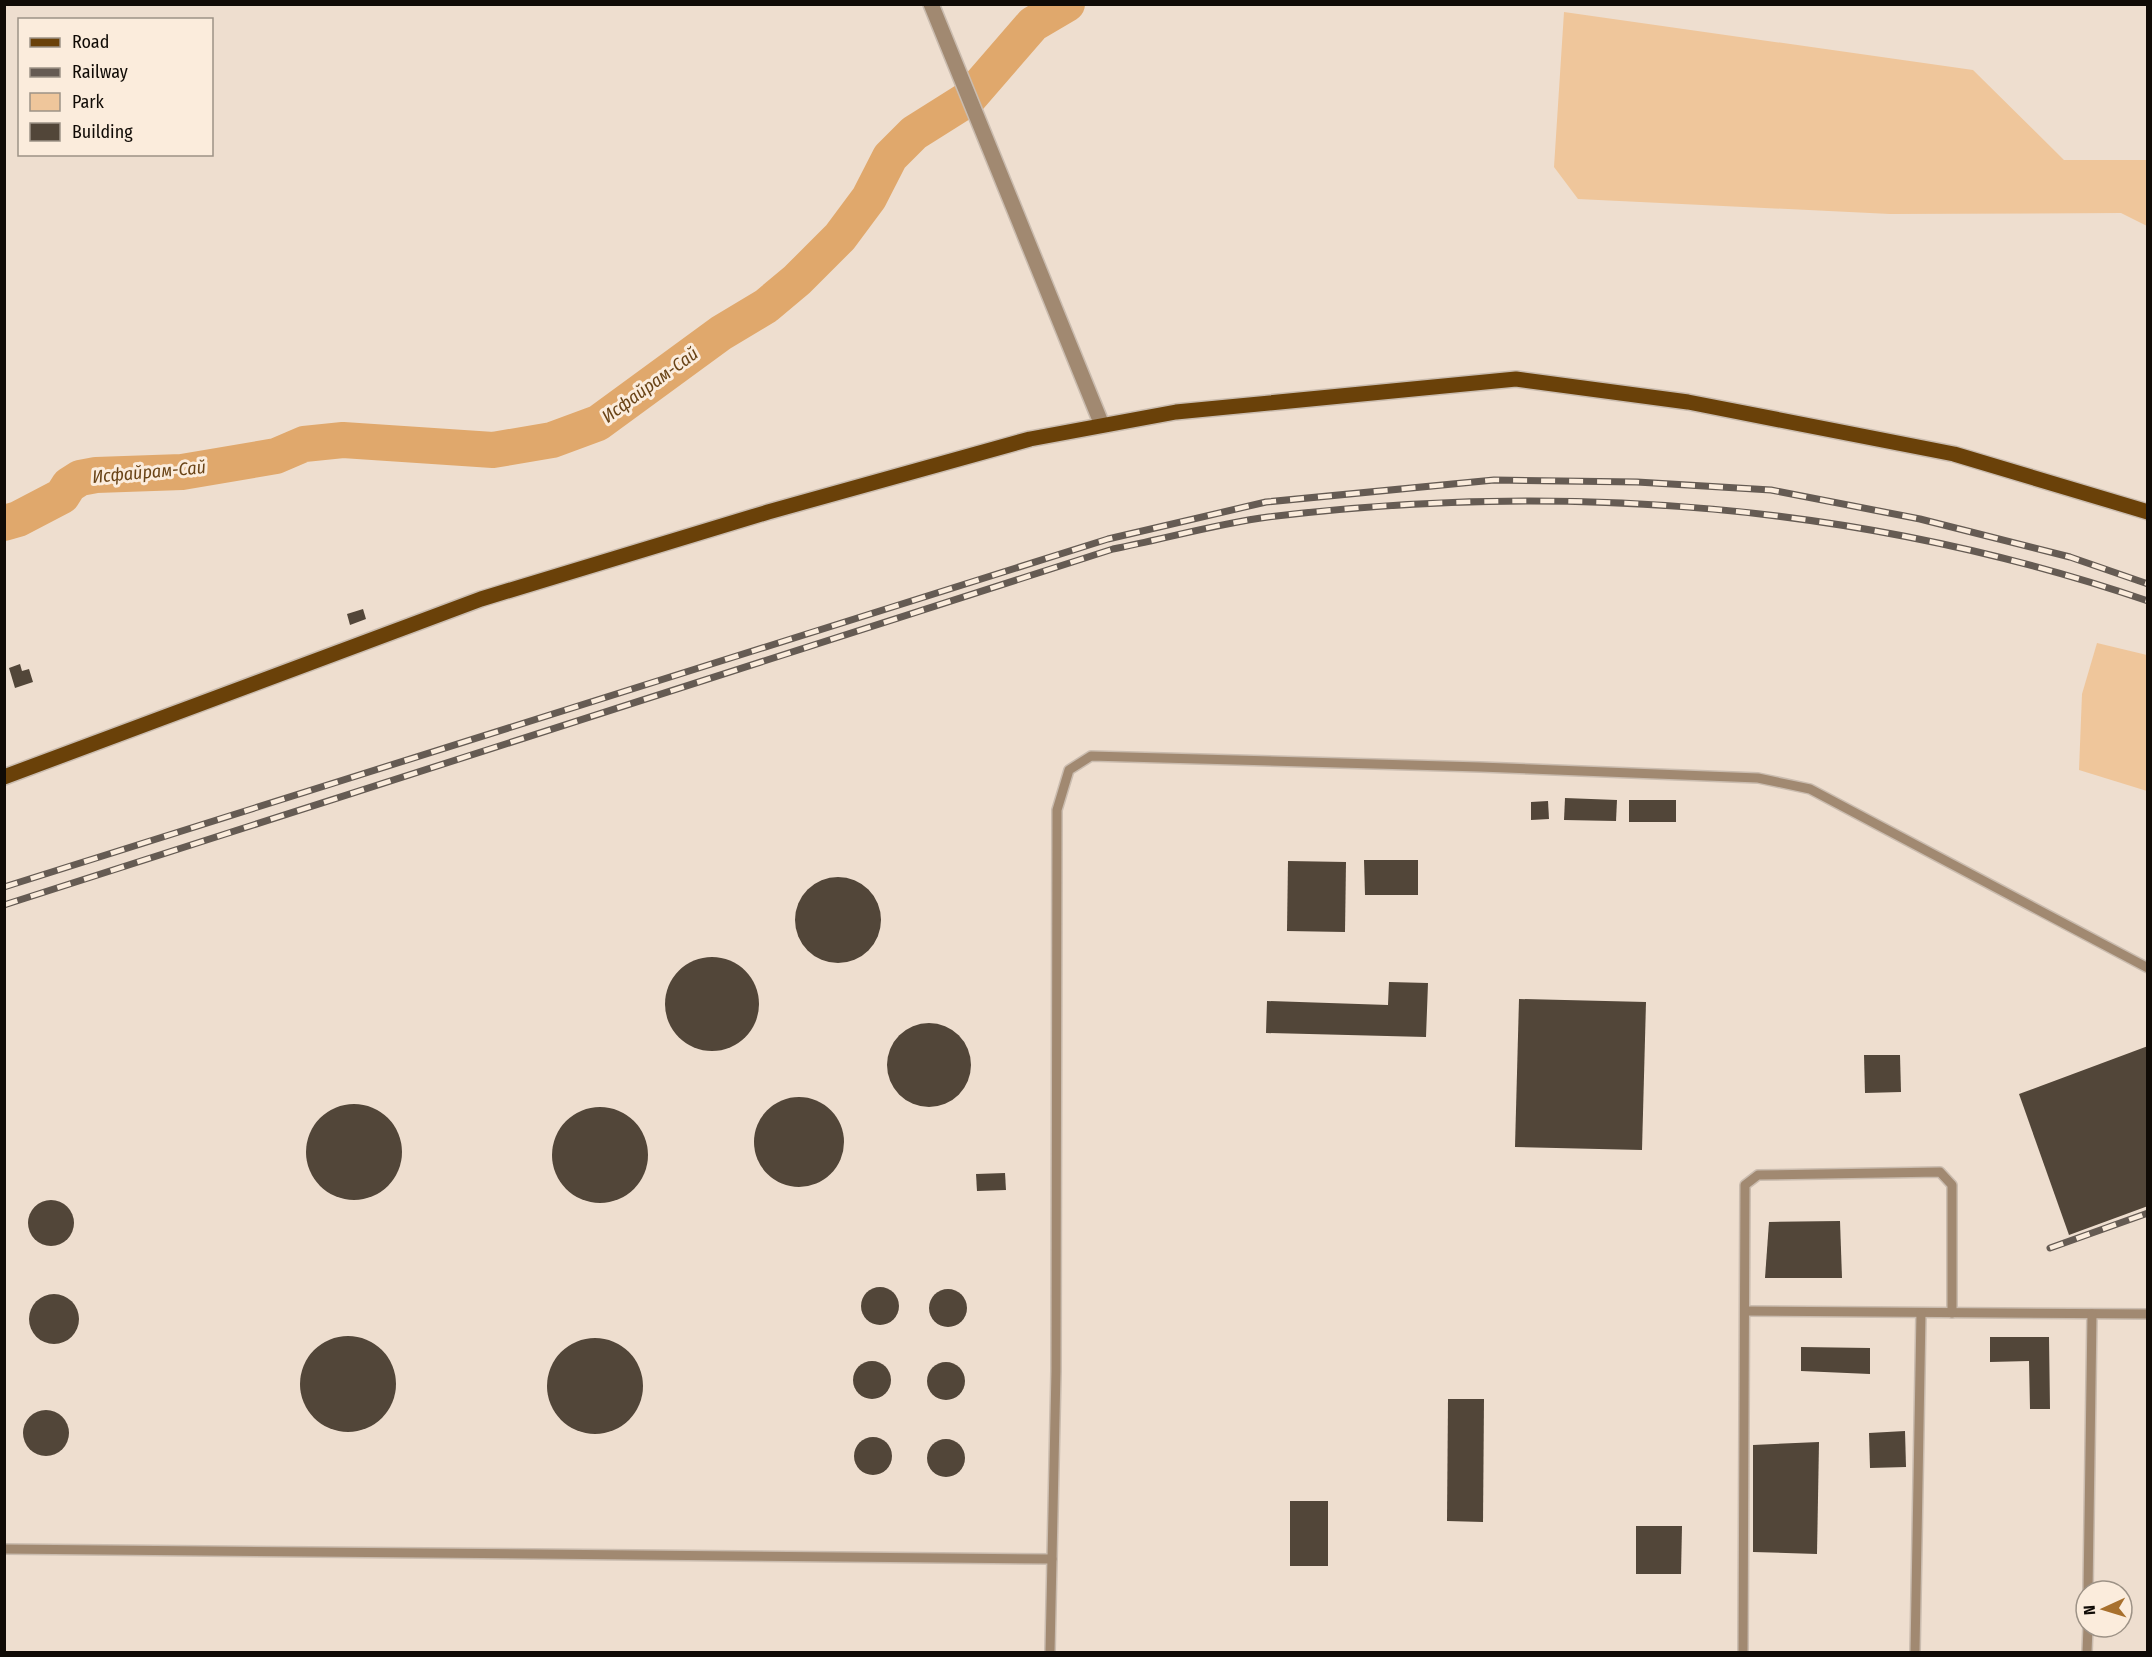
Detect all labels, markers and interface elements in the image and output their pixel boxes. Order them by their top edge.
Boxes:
legend [18,18,213,156]
text: Road [72,31,109,53]
text: Railway [72,61,128,83]
text: Park [72,91,105,113]
text: Building [72,121,133,143]
water label: Исфайрам-Сай [597,343,703,427]
water label: Исфайрам-Сай [91,456,207,488]
north arrow [2074,1579,2134,1639]
text: N [2080,1605,2099,1615]

